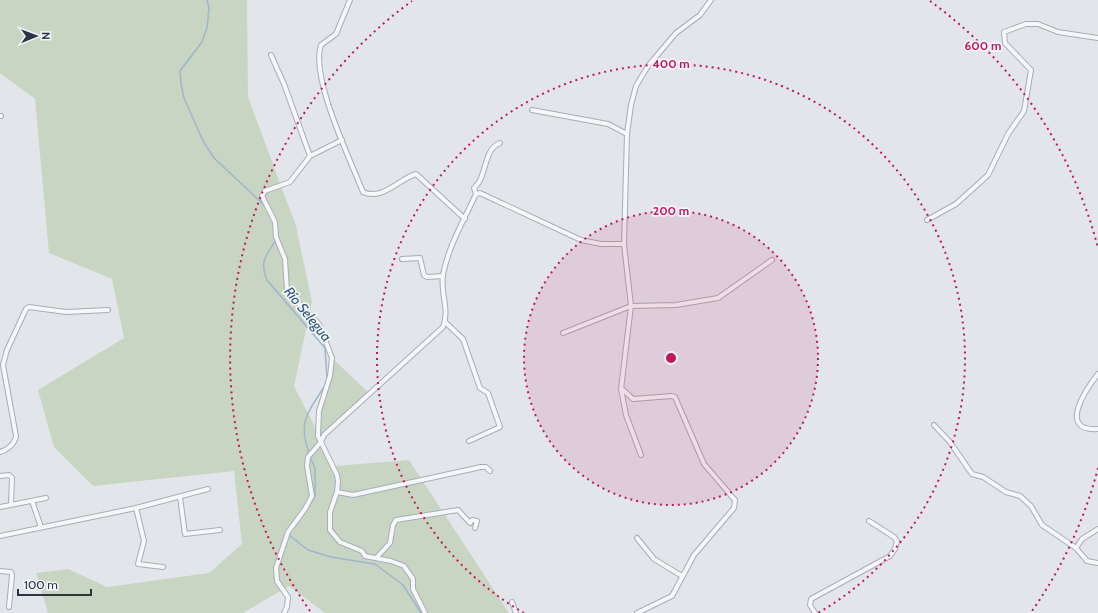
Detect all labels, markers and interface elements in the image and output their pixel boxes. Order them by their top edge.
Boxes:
north arrow [16,16,56,56]
text: N [39,32,53,40]
text: 600 m [965,38,1001,53]
text: 400 m [652,56,690,71]
text: 200 m [653,203,689,218]
water label: Río Selegua [280,283,336,345]
centre of rings [664,351,678,365]
scale bar [18,571,91,597]
text: 100 m [24,577,58,592]

